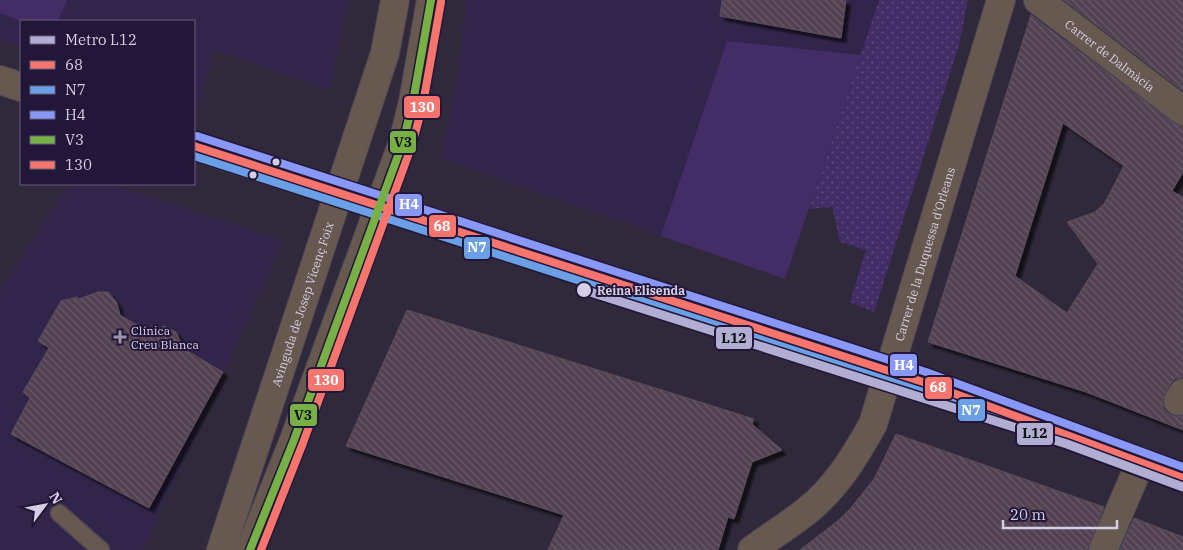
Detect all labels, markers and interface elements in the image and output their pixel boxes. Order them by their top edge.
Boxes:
street label: Carrer de Dalmàcia [1062,16,1159,95]
legend [20,20,195,185]
text: Metro L12 [65,30,137,49]
text: 68 [65,55,83,74]
text: N7 [65,80,86,99]
line badge: 130 [403,95,441,119]
text: 130 [409,98,435,116]
text: H4 [65,105,86,124]
text: V3 [65,130,84,149]
line badge: V3 [389,130,417,154]
text: V3 [394,133,412,151]
text: 130 [65,155,92,174]
unlabelled marker [271,157,281,167]
street label: Carrer de la Duquessa d'Orleans [891,165,958,343]
unlabelled marker [248,170,258,180]
line badge: H4 [394,193,423,217]
text: H4 [399,195,419,213]
line badge: 68 [428,214,457,238]
text: 68 [434,217,450,235]
street label: Avinguda de Josep Vicenç Foix [268,219,336,388]
line badge: N7 [463,236,491,260]
text: N7 [467,238,487,256]
marker: Reina Elisenda [575,281,593,299]
place label: Reina Elisenda [597,283,685,298]
place label: Clínica Creu Blanca [131,323,200,352]
line badge: L12 [715,326,753,350]
text: L12 [721,329,747,347]
marker: Clínica Creu Blanca [113,330,127,344]
line badge: H4 [889,353,918,377]
text: H4 [894,356,914,374]
line badge: 130 [307,368,345,392]
text: 130 [313,371,339,389]
line badge: 68 [924,376,953,400]
text: 68 [930,378,946,396]
line badge: N7 [957,398,986,422]
text: N7 [961,401,981,419]
line badge: V3 [289,403,318,427]
text: V3 [294,406,312,424]
line badge: L12 [1016,422,1054,446]
text: L12 [1022,424,1048,442]
north arrow [20,480,70,530]
text: N [45,489,67,508]
scale bar [1003,498,1117,530]
text: 20 m [1010,505,1046,524]

